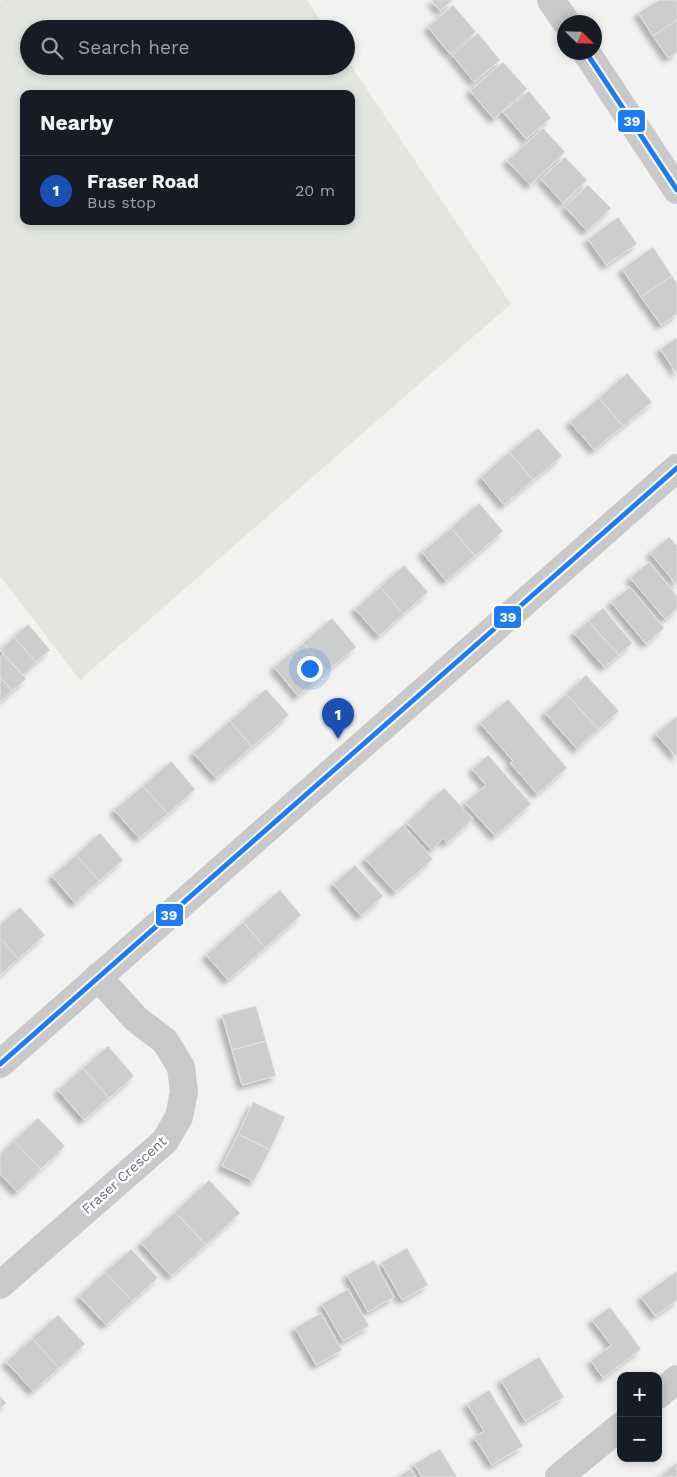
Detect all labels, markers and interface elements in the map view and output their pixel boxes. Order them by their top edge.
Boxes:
north arrow [557,15,602,60]
search box [20,20,355,75]
icon: search [38,34,66,62]
text: Search here [78,36,189,59]
line badge: 39 [617,109,646,133]
text: Nearby [40,110,113,135]
text: 39 [624,113,640,129]
text: Fraser Road [87,170,199,193]
text: 1 [53,181,59,200]
text: 20 m [295,181,335,200]
text: Bus stop [87,193,156,212]
line badge: 39 [493,605,522,629]
text: 39 [500,609,516,625]
your location [297,656,323,682]
pin: 1 [322,698,354,739]
line badge: 39 [155,903,184,927]
text: 39 [161,907,177,923]
street label: Fraser Crescent [79,1133,170,1217]
map controls [617,1372,662,1462]
button: + [617,1372,662,1417]
button: − [617,1417,662,1462]

